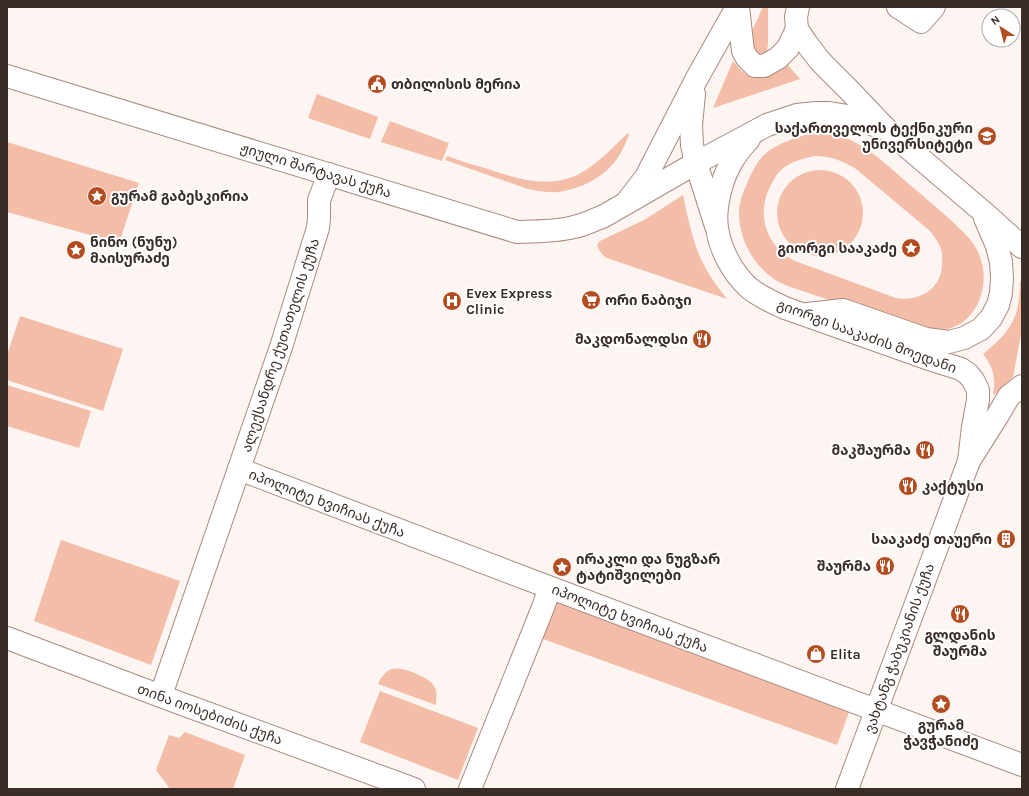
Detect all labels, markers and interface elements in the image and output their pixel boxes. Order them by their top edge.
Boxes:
north arrow [981,8,1021,48]
text: N [988,13,1002,28]
public building icon: თბილისის მერია [366,73,388,95]
place label: თბილისის მერია [391,76,521,93]
place label: საქართველოს ტექნიკური უნივერსიტეტი [775,120,973,153]
school or university icon: საქართველოს ტექნიკური უნივერსიტეტი [976,125,998,147]
street label: ჟიული შარტავას ქუჩა [238,139,394,202]
place icon: გურამ გაბესკირია [86,185,108,207]
place label: გურამ გაბესკირია [111,188,249,205]
place label: ნინო (ნუნუ) მაისურაძე [90,234,177,267]
street label: ალექსანდრე ქუთათელის ქუჩა [238,236,323,454]
place icon: გიორგი სააკაძე [900,237,922,259]
place icon: ნინო (ნუნუ) მაისურაძე [65,239,87,261]
place label: გიორგი სააკაძე [778,240,897,257]
place label: Evex Express Clinic [466,285,552,318]
supermarket icon: ორი ნაბიჯი [580,289,602,311]
hospital icon: Evex Express Clinic [441,290,463,312]
place label: ორი ნაბიჯი [605,292,692,309]
street label: გიორგი სააკაძის მოედანი [775,296,959,377]
restaurant icon: მაკდონალდსი [691,328,713,350]
place label: მაკდონალდსი [575,331,688,348]
restaurant icon: მაკშაურმა [914,439,936,461]
place label: მაკშაურმა [831,442,911,459]
street label: იპოლიტე ხვიჩიას ქუჩა [246,466,407,541]
restaurant icon: კაქტუსი [897,475,919,497]
place label: კაქტუსი [922,478,984,495]
building icon: სააკაძე თაუერი [995,528,1017,550]
place label: სააკაძე თაუერი [871,531,992,548]
place label: ირაკლი და ნუგზარ ტატიშვილები [576,551,720,584]
restaurant icon: შაურმა [874,555,896,577]
place icon: ირაკლი და ნუგზარ ტატიშვილები [551,556,573,578]
place label: შაურმა [817,558,871,575]
street label: ვახტანგ ჭაბუკიანის ქუჩა [861,561,938,735]
street label: იპოლიტე ხვიჩიას ქუჩა [549,581,710,656]
restaurant icon: გლდანის შაურმა [949,603,971,625]
place label: გლდანის შაურმა [924,627,996,660]
shop icon: Elita [805,643,827,665]
place label: Elita [830,646,861,663]
street label: თინა იოსებიძის ქუჩა [135,680,285,749]
place icon: გურამ ჭავჭანიძე [930,693,952,715]
place label: გურამ ჭავჭანიძე [903,717,979,750]

